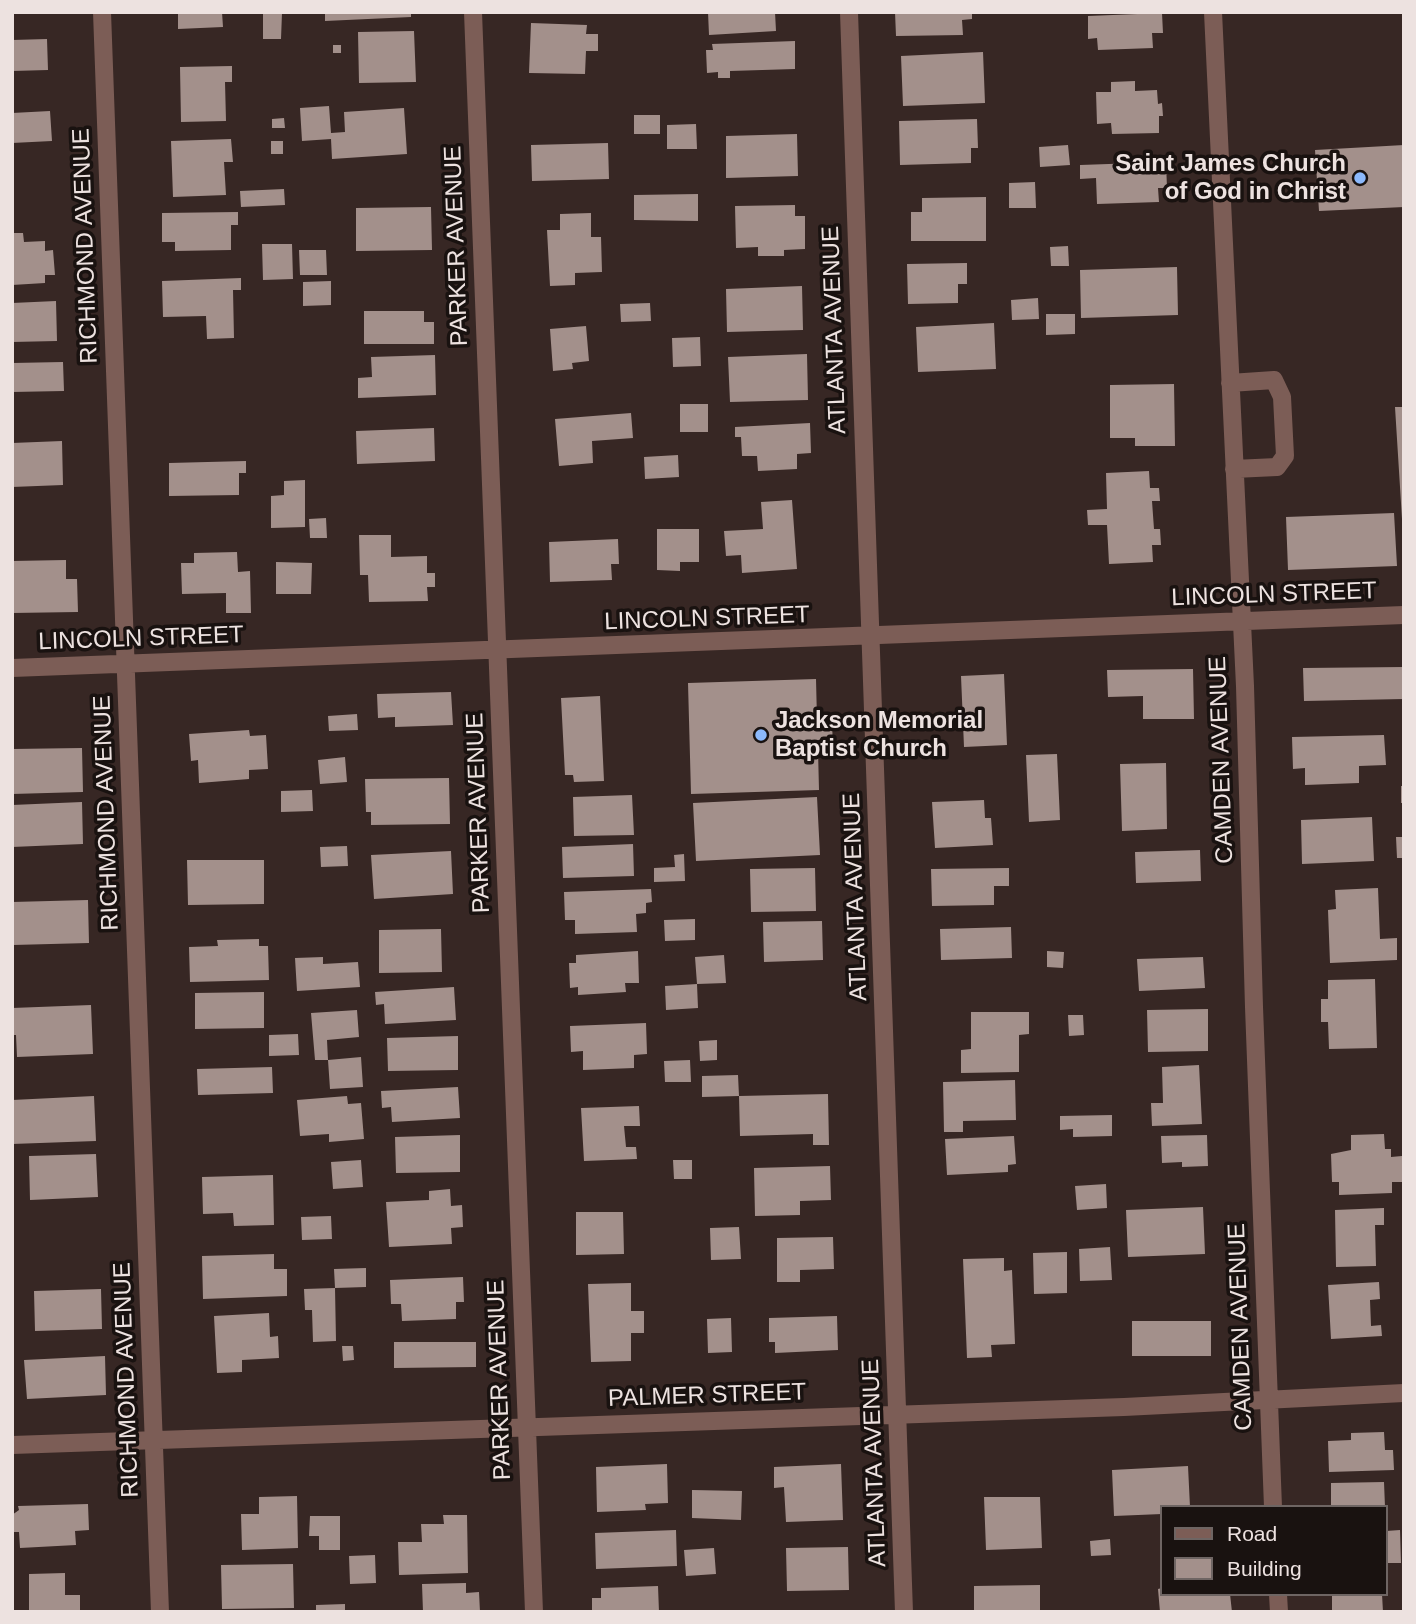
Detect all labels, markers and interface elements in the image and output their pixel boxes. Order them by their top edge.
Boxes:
street label: RICHMOND AVENUE [67,128,105,364]
street label: PARKER AVENUE [439,145,475,347]
place label: Saint James Church of God in Christ [1115,150,1346,206]
marker: Saint James Church of God in Christ [1352,170,1368,186]
street label: ATLANTA AVENUE [817,226,853,434]
street label: LINCOLN STREET [1171,577,1377,613]
street label: LINCOLN STREET [604,601,810,637]
street label: LINCOLN STREET [38,621,244,657]
street label: CAMDEN AVENUE [1204,656,1240,864]
street label: RICHMOND AVENUE [88,695,126,931]
place label: Jackson Memorial Baptist Church [775,707,983,763]
street label: PARKER AVENUE [461,712,497,914]
marker: Jackson Memorial Baptist Church [753,727,769,743]
street label: ATLANTA AVENUE [838,793,874,1001]
street label: CAMDEN AVENUE [1223,1223,1259,1431]
street label: RICHMOND AVENUE [108,1262,146,1498]
street label: PARKER AVENUE [482,1279,518,1481]
street label: ATLANTA AVENUE [857,1359,893,1567]
street label: PALMER STREET [607,1378,807,1414]
legend [1160,1505,1388,1596]
text: Road [1227,1522,1277,1545]
text: Building [1227,1557,1302,1580]

